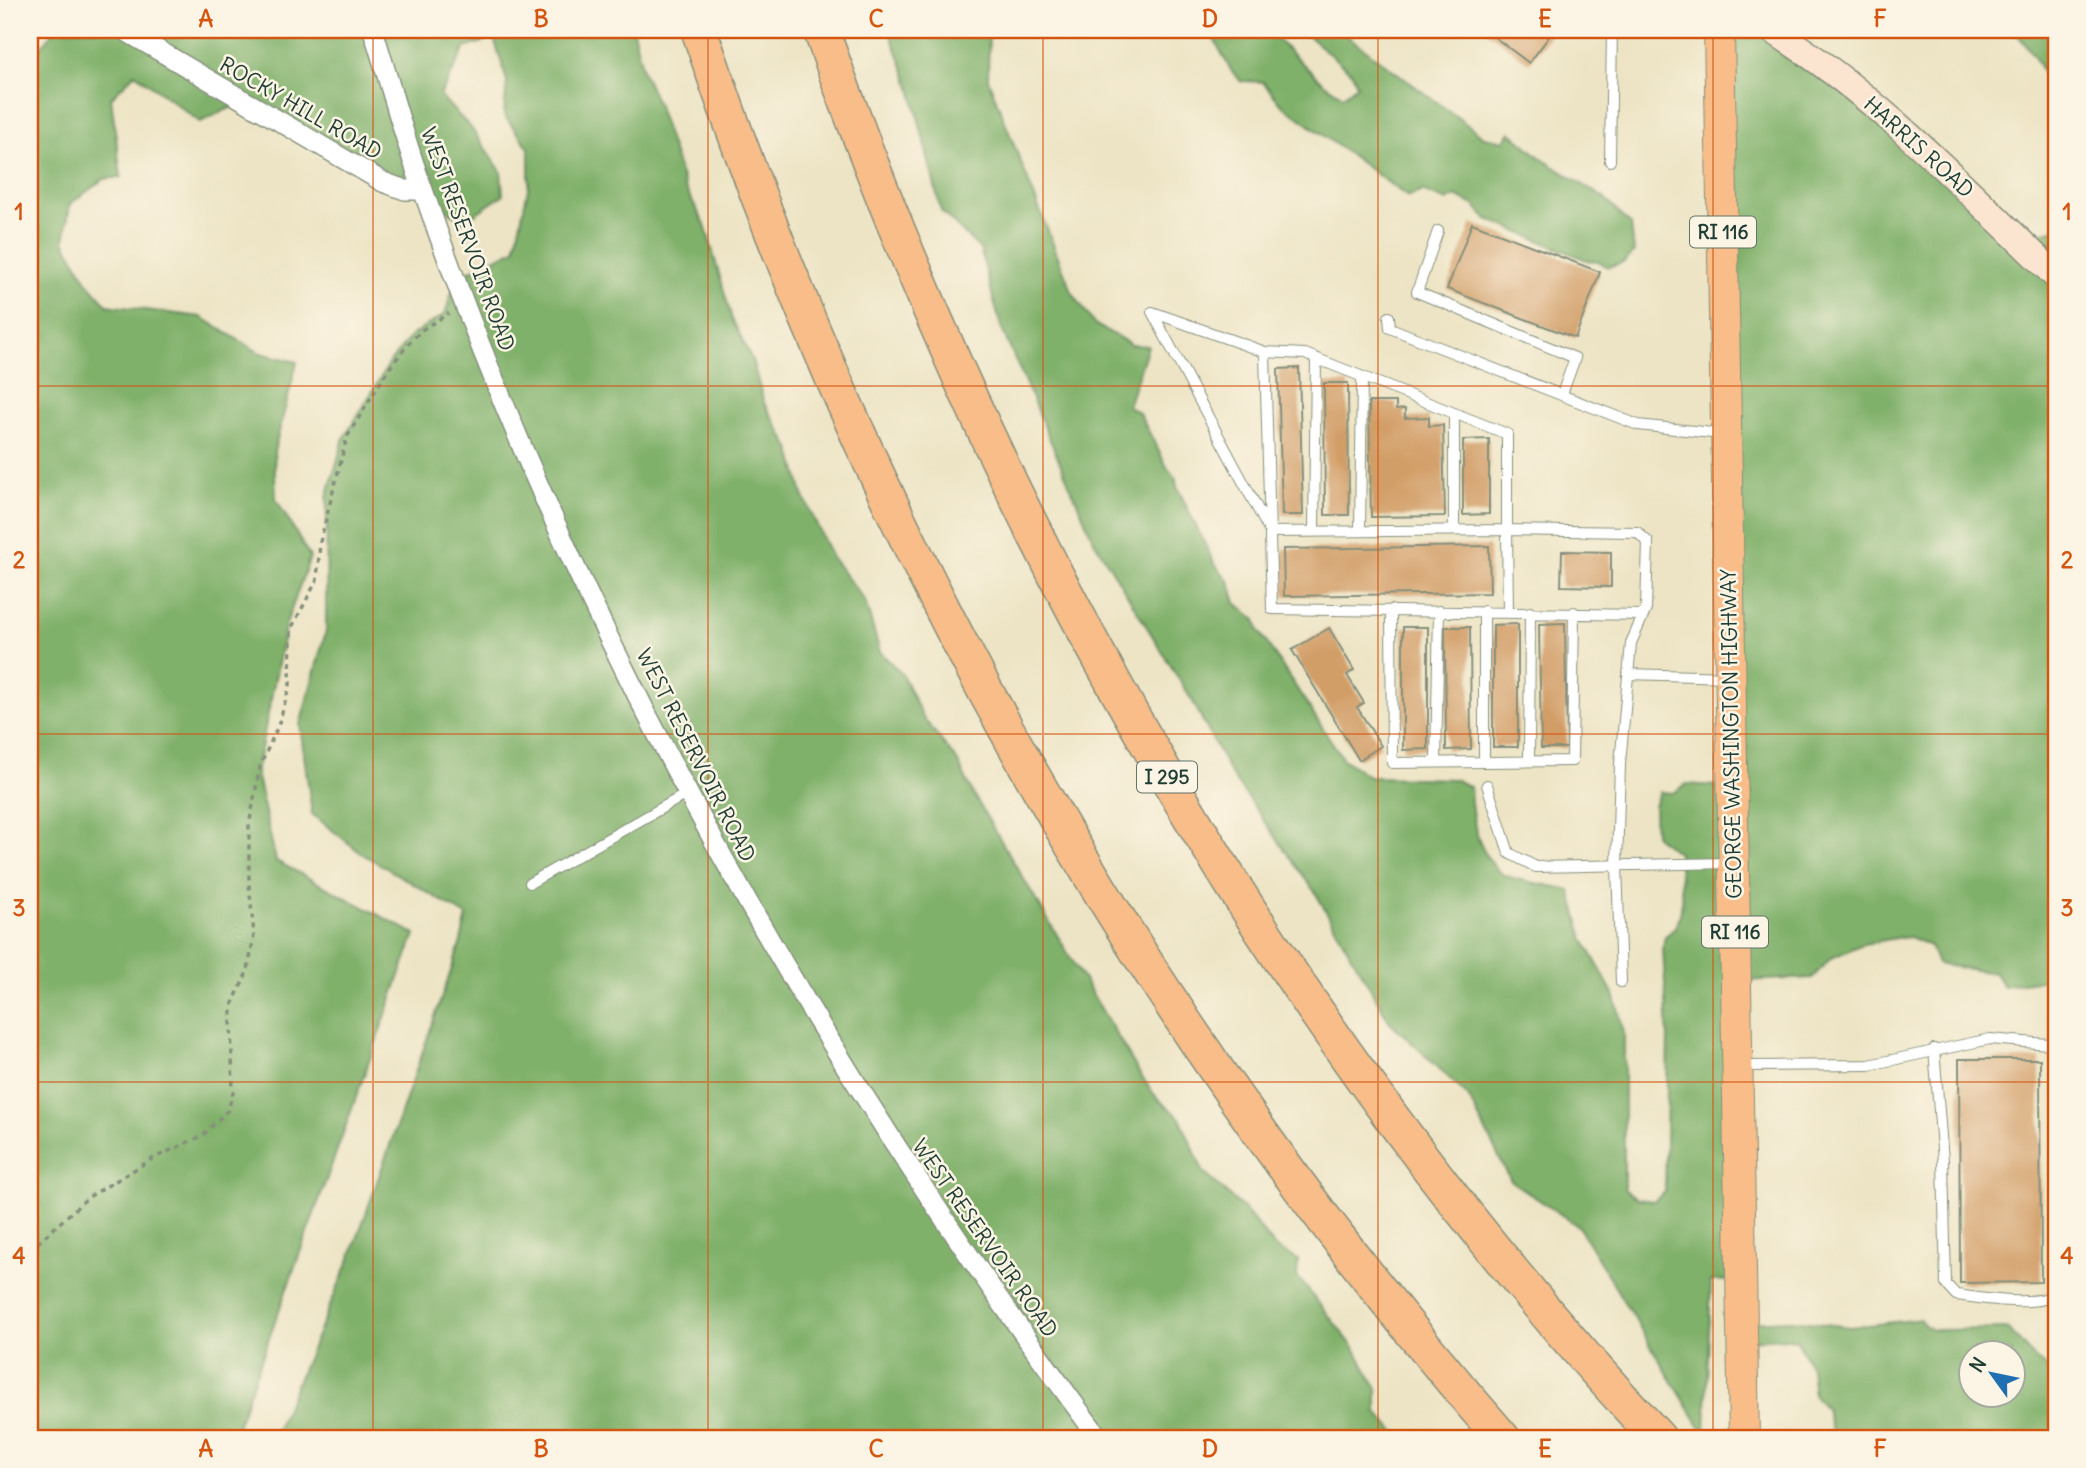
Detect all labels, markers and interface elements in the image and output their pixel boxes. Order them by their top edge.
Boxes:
text: A [199,4,214,33]
text: B [533,4,549,33]
text: C [868,4,884,33]
text: D [1202,4,1218,33]
text: E [1538,4,1552,33]
text: F [1873,4,1887,33]
street label: ROCKY HILL ROAD [215,51,387,165]
street label: HARRIS ROAD [1858,90,1980,204]
street label: WEST RESERVOIR ROAD [415,123,521,355]
text: 1 [14,197,24,226]
text: 1 [2062,197,2072,226]
road number: RI 116 [1690,216,1756,248]
text: 2 [13,545,26,574]
text: 2 [2061,545,2074,574]
street label: GEORGE WASHINGTON HIGHWAY [1715,568,1747,899]
street label: WEST RESERVOIR ROAD [630,644,762,866]
road number: I 295 [1137,762,1197,792]
text: 3 [12,893,26,922]
text: 3 [2060,893,2074,922]
road number: RI 116 [1702,916,1768,948]
street label: WEST RESERVOIR ROAD [906,1134,1064,1342]
text: 4 [12,1241,26,1270]
text: 4 [2060,1241,2074,1270]
north arrow [1956,1338,2026,1408]
text: N [1964,1353,1991,1377]
text: A [199,1434,214,1463]
text: B [533,1434,549,1463]
text: C [868,1434,884,1463]
text: D [1202,1434,1218,1463]
text: E [1538,1434,1552,1463]
text: F [1873,1434,1887,1463]

